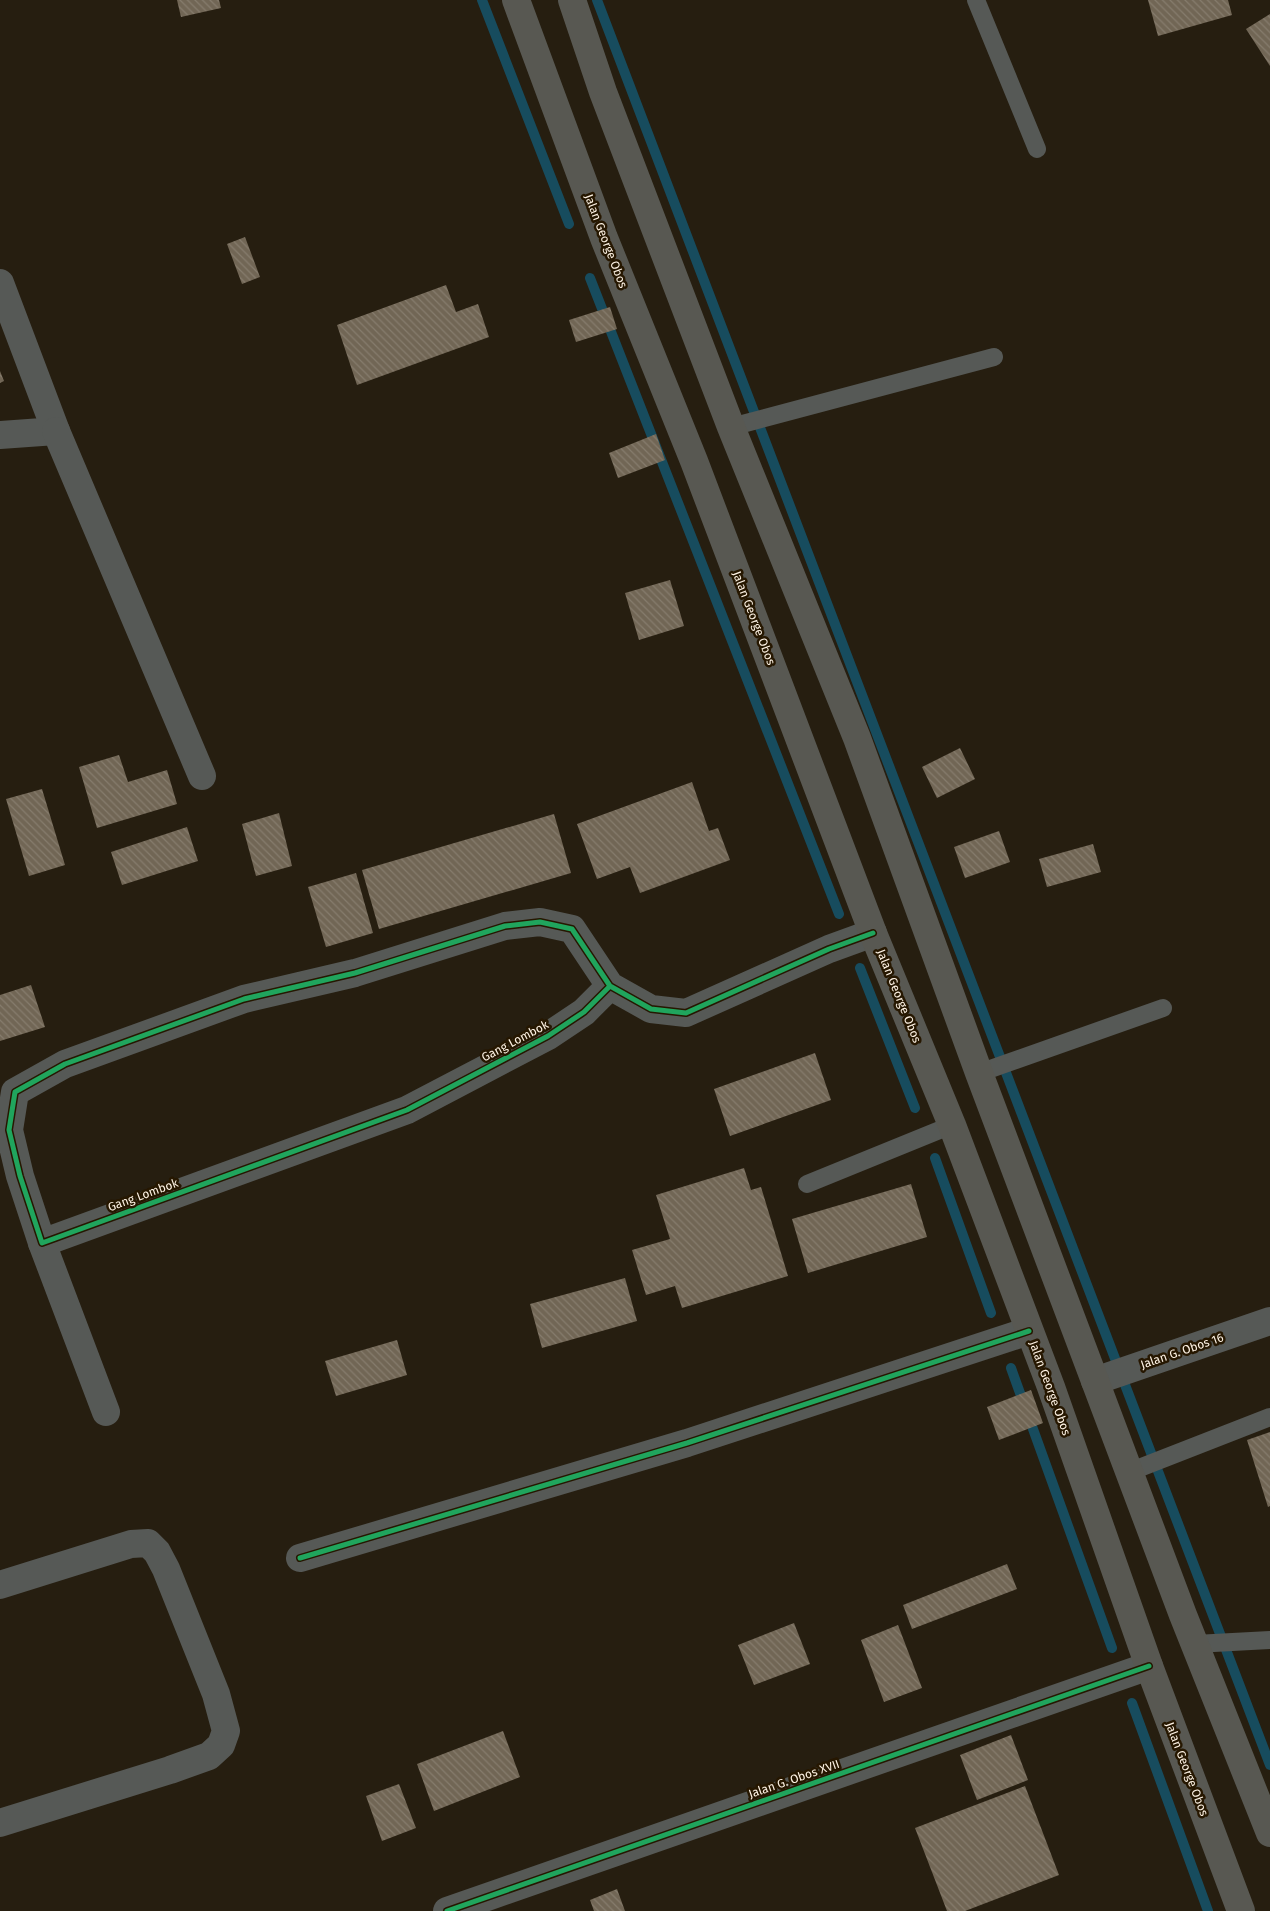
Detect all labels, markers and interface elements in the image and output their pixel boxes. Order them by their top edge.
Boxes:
street label: Jalan George Obos [582,192,631,290]
street label: Jalan George Obos [730,569,779,667]
street label: Jalan George Obos [874,947,924,1045]
street label: Gang Lombok [479,1017,552,1065]
street label: Gang Lombok [106,1176,181,1214]
street label: Jalan G. Obos 16 [1139,1330,1225,1372]
street label: Jalan George Obos [1026,1339,1074,1438]
street label: Jalan George Obos [1163,1720,1212,1818]
street label: Jalan G. Obos XVII [747,1757,841,1801]

